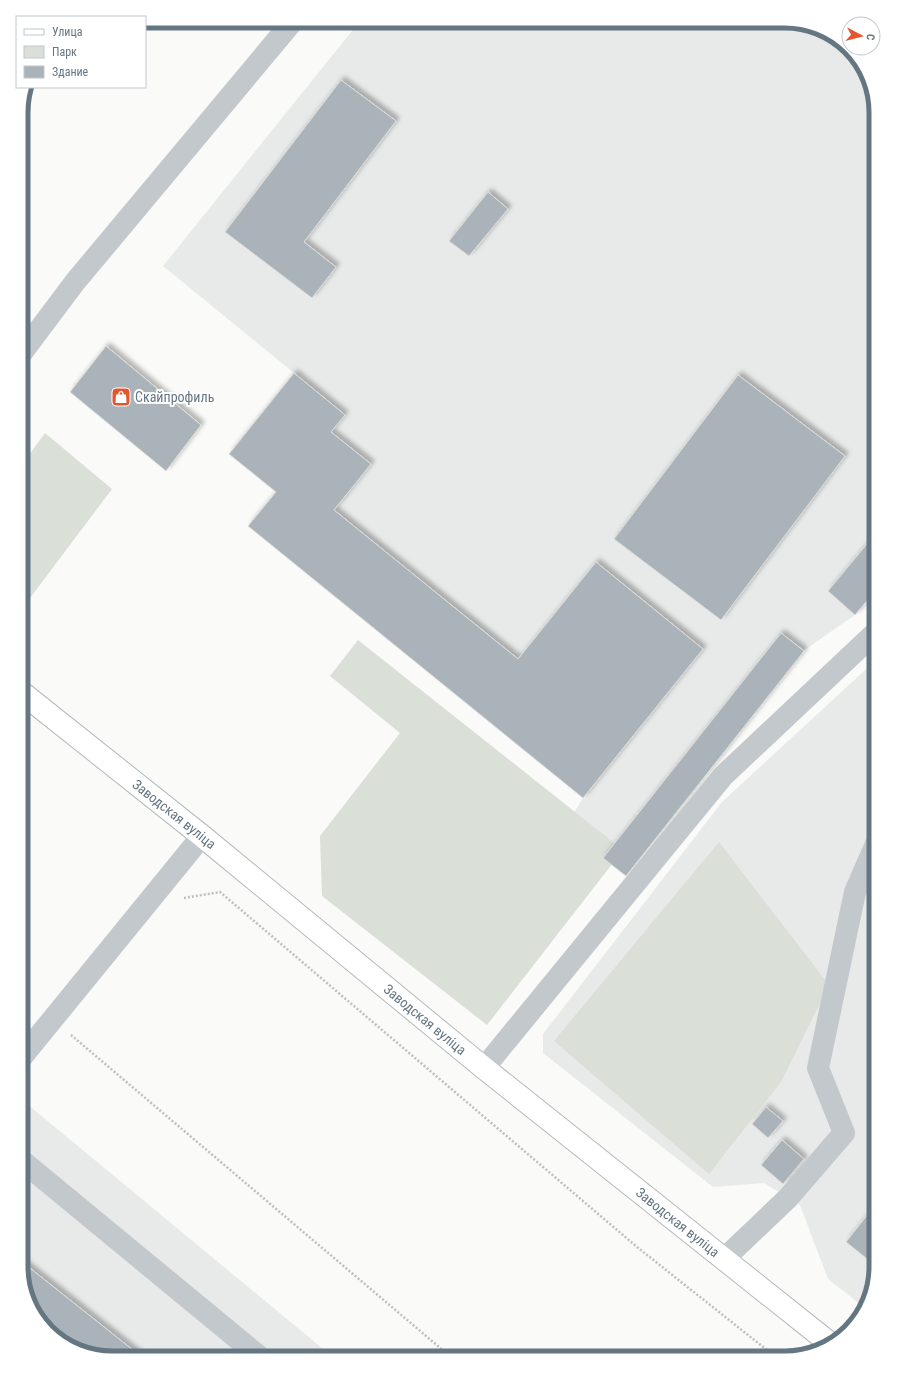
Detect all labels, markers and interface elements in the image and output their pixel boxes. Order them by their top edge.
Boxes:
legend [16,16,146,88]
north arrow [841,16,881,56]
text: Улица [52,25,83,39]
text: С [864,33,877,41]
text: Парк [52,45,77,59]
text: Здание [52,65,89,79]
shop icon: Скайпрофиль [110,386,132,408]
place label: Скайпрофиль [135,389,215,405]
street label: Заводская вуліца [129,776,219,852]
street label: Заводская вуліца [380,981,469,1058]
street label: Заводская вуліца [633,1184,723,1260]

